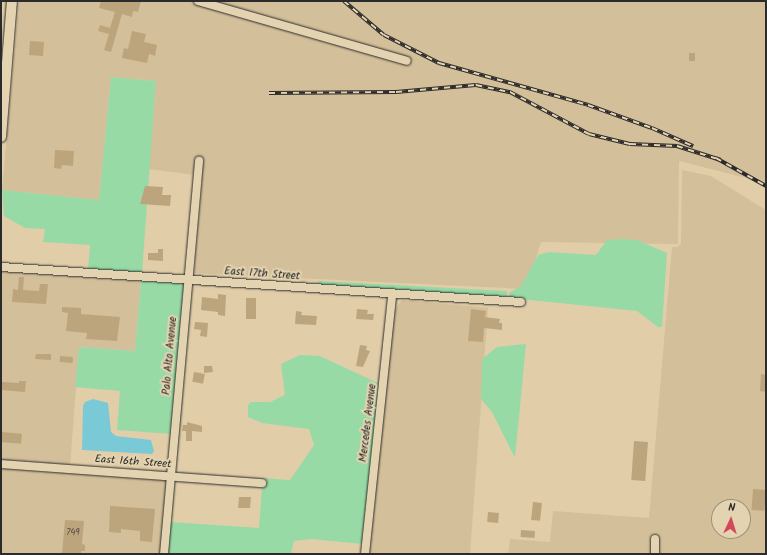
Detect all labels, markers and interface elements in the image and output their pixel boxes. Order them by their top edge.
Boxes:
street label: East 17th Street [224,265,300,283]
street label: Palo Alto Avenue [160,316,180,396]
street label: Mercedes Avenue [357,383,379,463]
street label: East 16th Street [94,453,172,471]
north arrow [711,499,751,539]
text: N [728,499,736,517]
house number: 749 [66,528,80,538]

